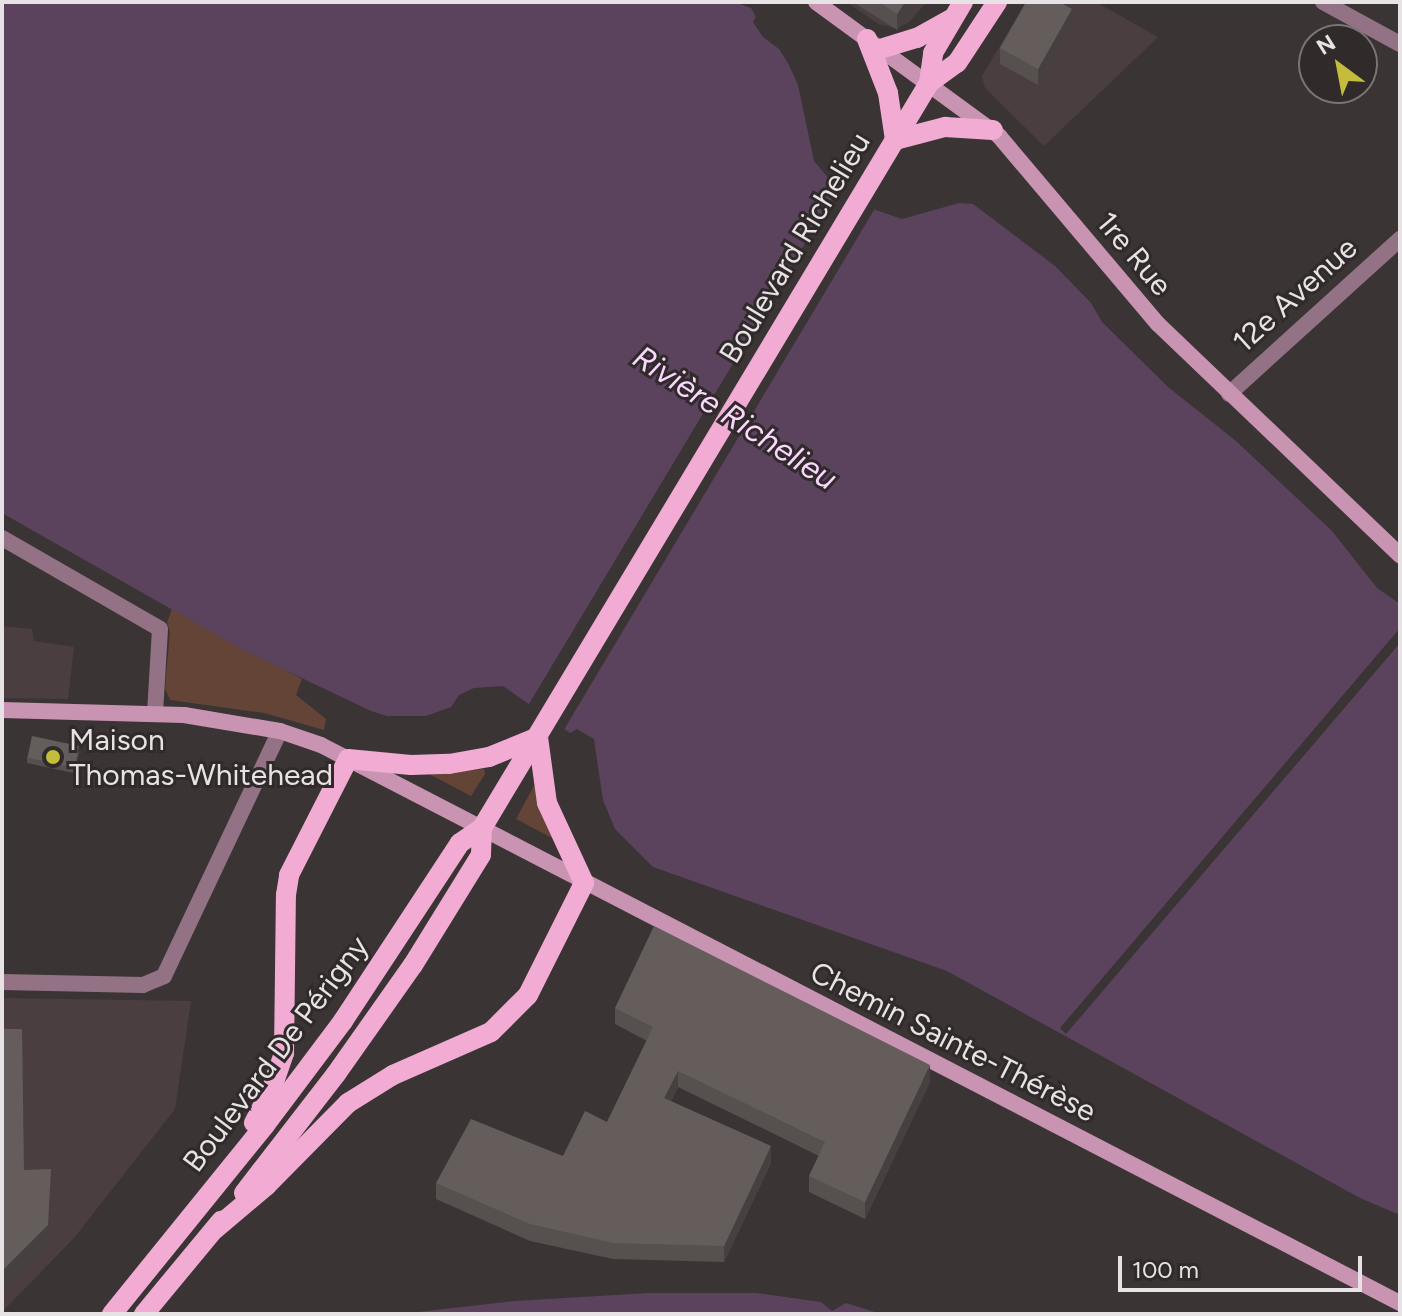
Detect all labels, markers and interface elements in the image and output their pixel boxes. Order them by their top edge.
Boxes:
north arrow [1298,24,1378,104]
text: N [1312,29,1340,61]
street label: Boulevard Richelieu [712,126,878,370]
street label: 1re Rue [1089,205,1179,303]
street label: 12e Avenue [1226,230,1364,360]
water label: Rivière Richelieu [626,338,844,498]
place label: Maison Thomas-Whitehead [69,722,333,792]
marker: Maison Thomas-Whitehead [44,748,62,766]
street label: Boulevard De Périgny [176,929,376,1179]
street label: Chemin Sainte-Thérèse [804,954,1102,1130]
scale bar [1122,1240,1366,1290]
text: 100 m [1132,1255,1199,1284]

